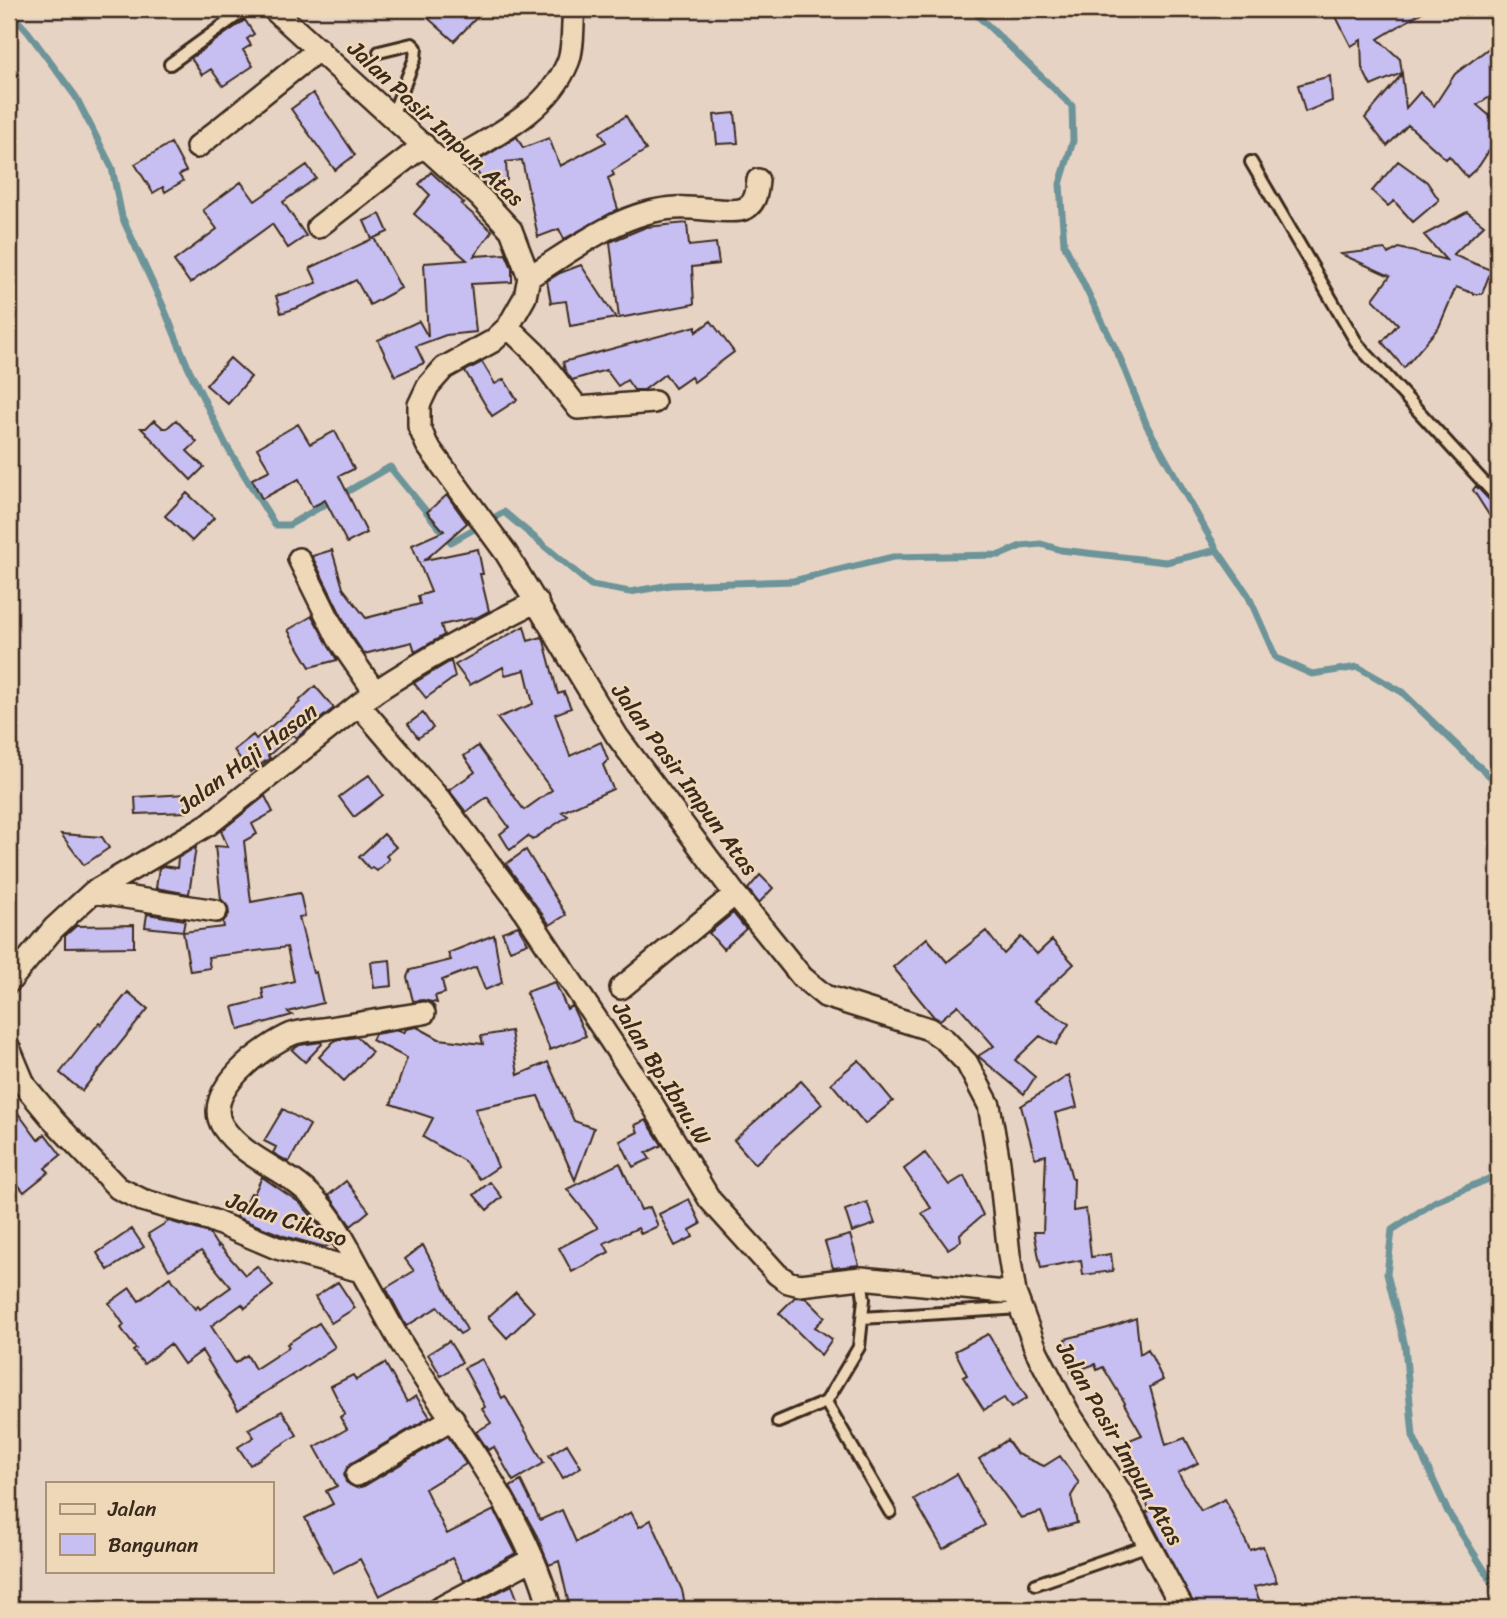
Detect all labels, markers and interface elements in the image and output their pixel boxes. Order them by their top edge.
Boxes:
street label: Jalan Pasir Impun Atas [337,29,534,217]
street label: Jalan Pasir Impun Atas [600,673,769,885]
street label: Jalan Haji Hasan [167,691,327,826]
street label: Jalan Bp.Ibnu.W [600,992,723,1155]
street label: Jalan Cikaso [220,1179,353,1259]
street label: Jalan Pasir Impun Atas [1044,1332,1195,1554]
legend [46,1482,273,1572]
text: Jalan [107,1490,156,1528]
text: Bangunan [108,1526,198,1564]

